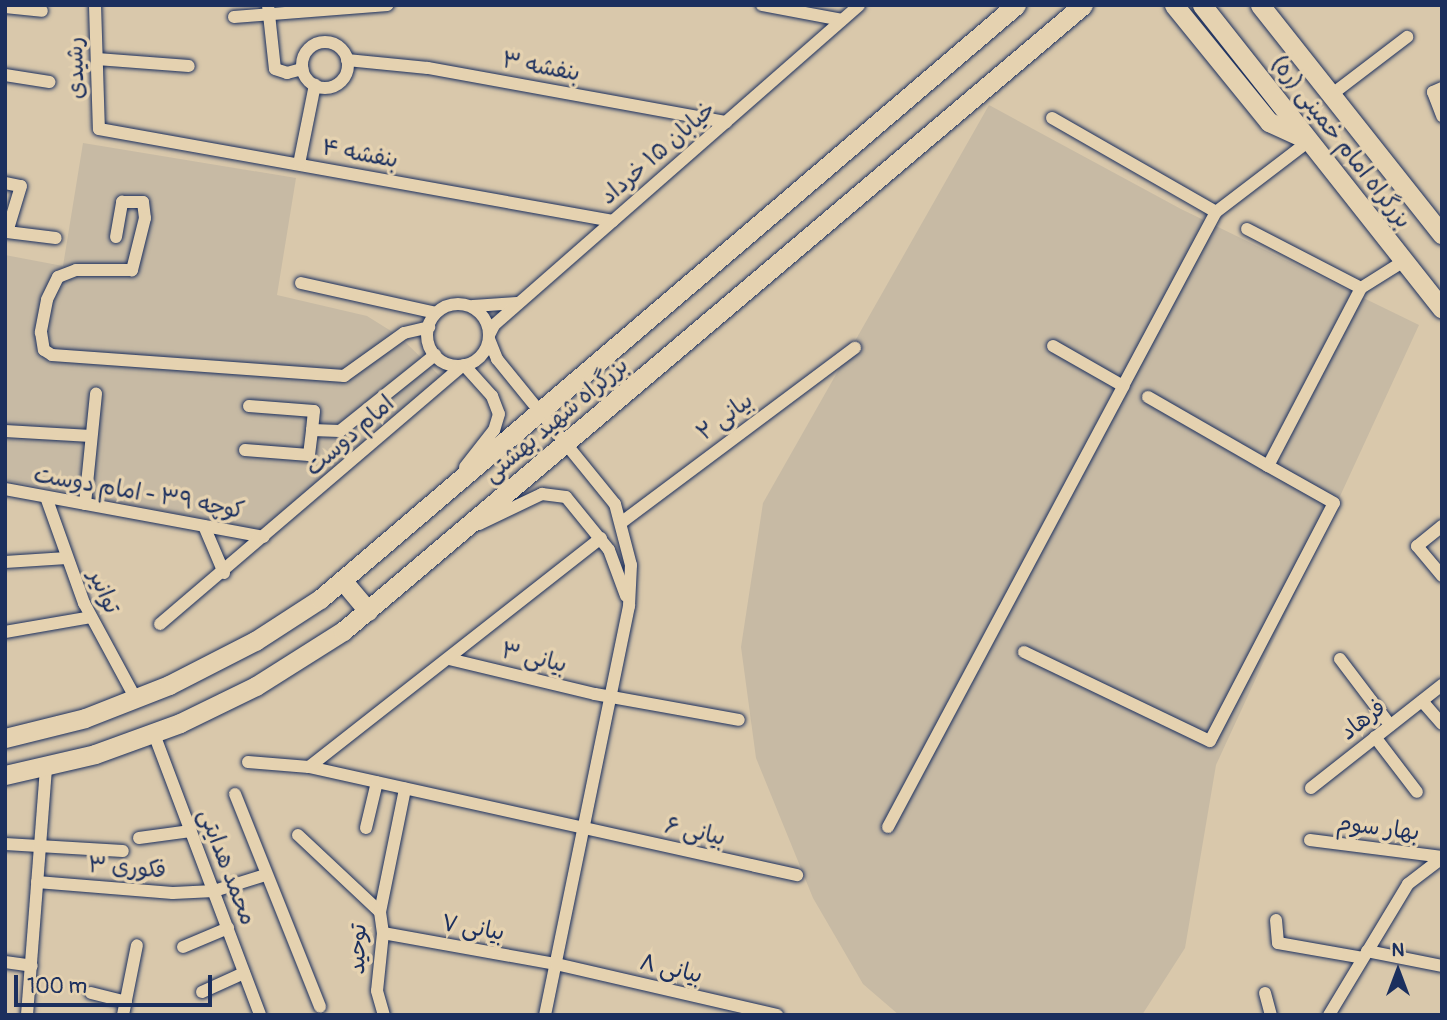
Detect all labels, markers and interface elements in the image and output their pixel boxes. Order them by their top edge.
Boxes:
street label: رشیدی [61,36,91,100]
street label: بنفشه ۳ [500,47,582,87]
street label: بزرگراه امام خمینی (ره) [1265,50,1417,234]
street label: خیابان ۱۵ خرداد [595,95,721,211]
street label: بنفشه ۴ [320,134,400,174]
street label: بزرگراه شهید بهشتی [478,351,634,489]
street label: بیانی ۲ [692,387,758,447]
street label: امام دوست [300,390,400,482]
street label: کوچه ۳۹ - امام دوست [31,461,247,525]
street label: توانیر [82,566,126,618]
street label: بیانی ۳ [499,637,569,679]
street label: فرهاد [1335,694,1391,746]
street label: محمد هدایتی [192,805,262,929]
street label: بهار سوم [1335,809,1421,847]
street label: بیانی ۶ [662,812,728,852]
street label: فکوری ۳ [87,852,167,884]
street label: بیانی ۷ [439,909,507,947]
street label: توحید [343,923,373,975]
north arrow [1363,936,1433,1006]
text: N [1392,938,1404,962]
street label: بیانی ۸ [637,948,705,990]
scale bar [18,960,215,1004]
text: 100 m [27,973,87,1000]

